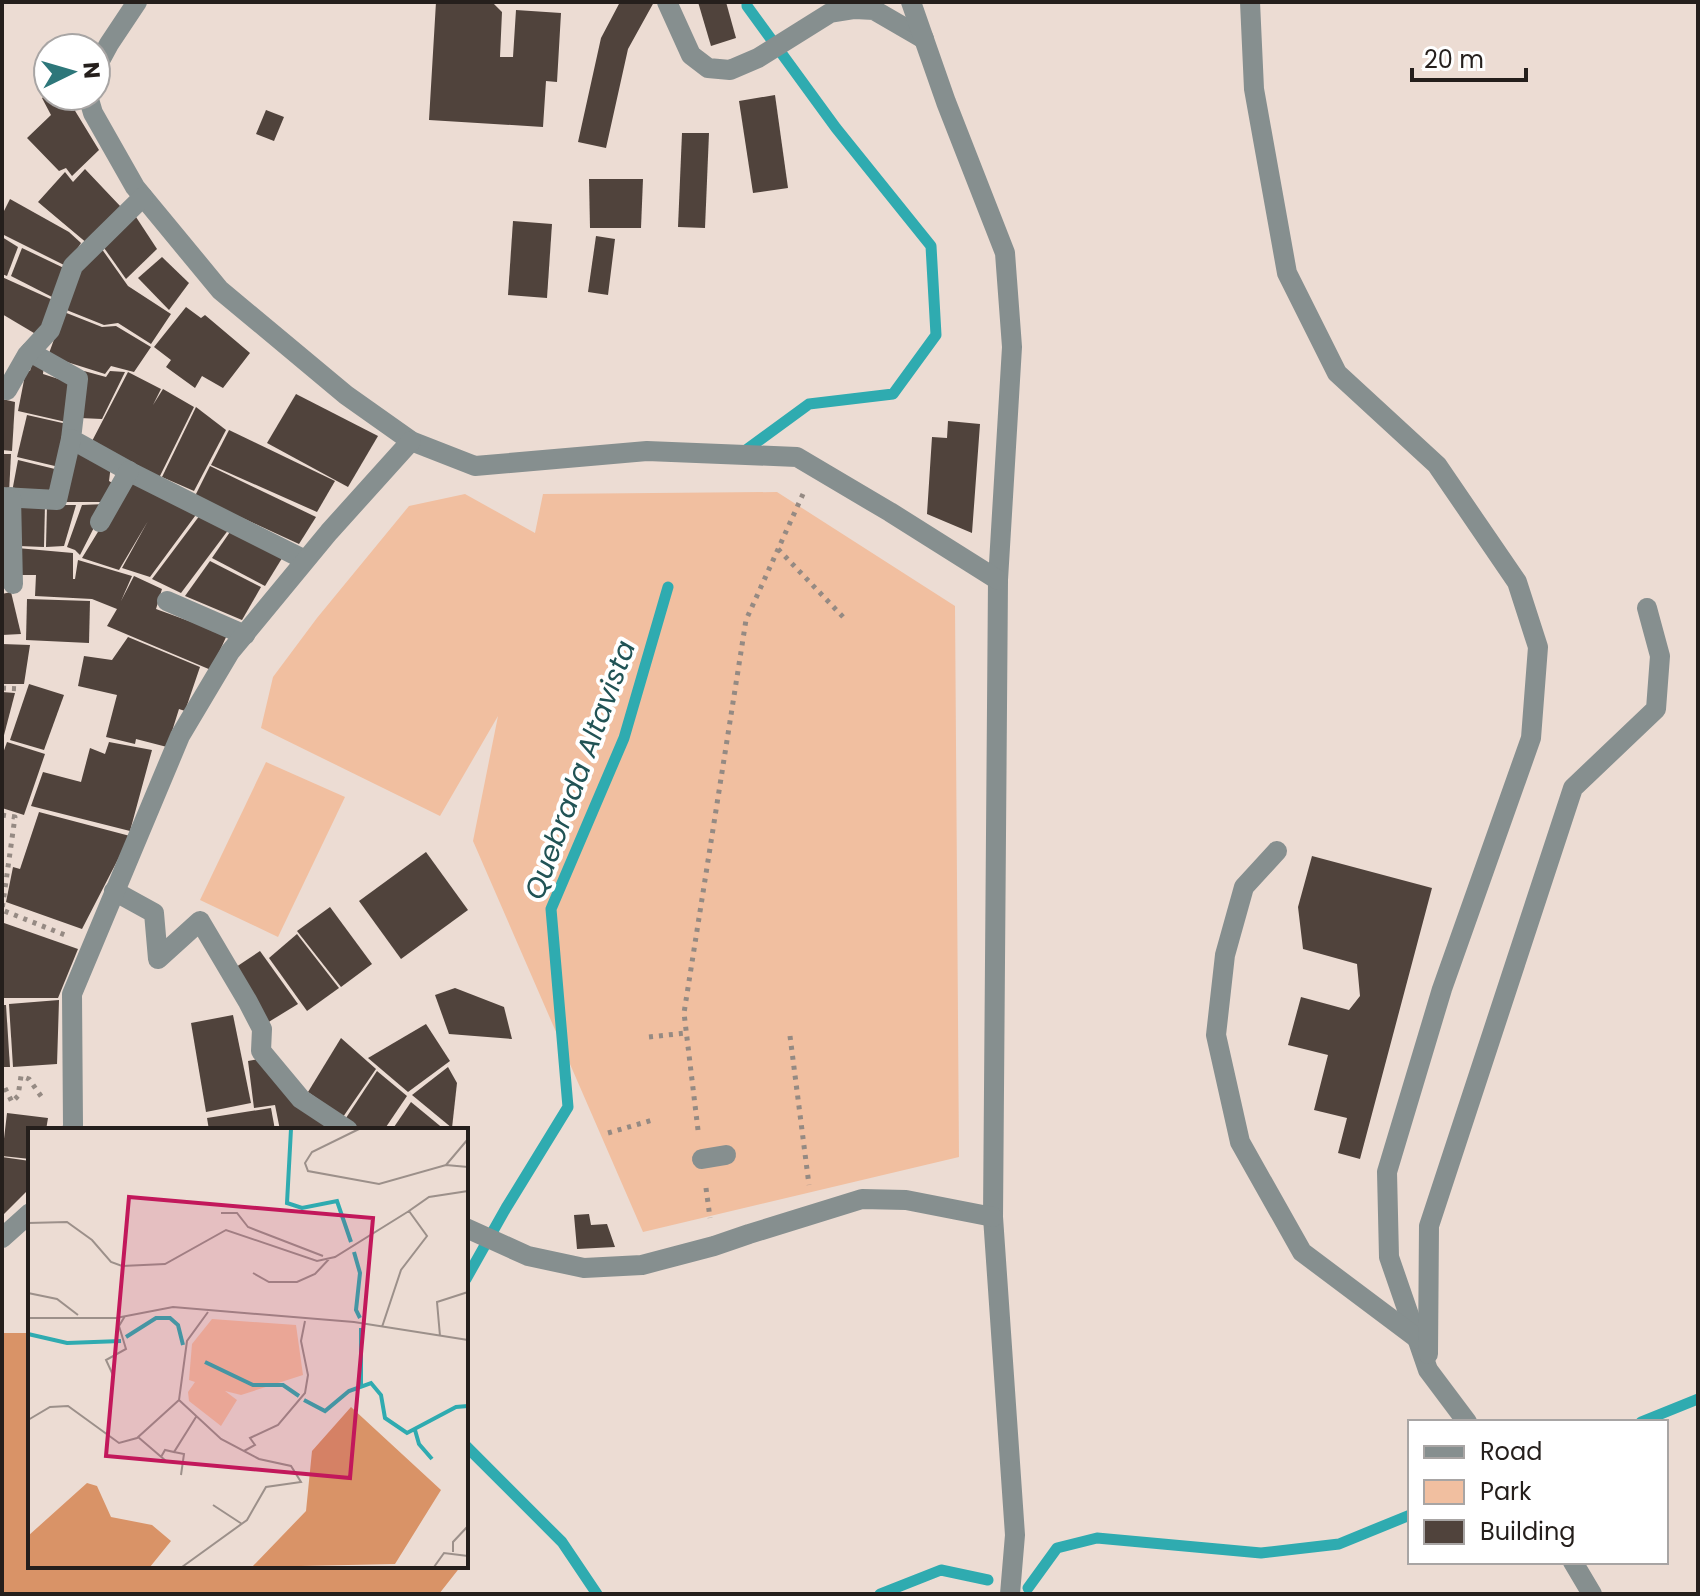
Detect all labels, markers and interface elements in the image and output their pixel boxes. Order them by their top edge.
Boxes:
north arrow [32,32,112,112]
scale bar [1412,32,1526,82]
text: 20 m [1424,43,1484,76]
text: N [75,61,108,80]
water label: Quebrada Altavista [515,635,645,905]
inset map [28,1128,468,1568]
legend [1408,1420,1668,1564]
text: Road [1480,1435,1542,1468]
text: Park [1480,1475,1532,1508]
text: Building [1480,1515,1576,1548]

